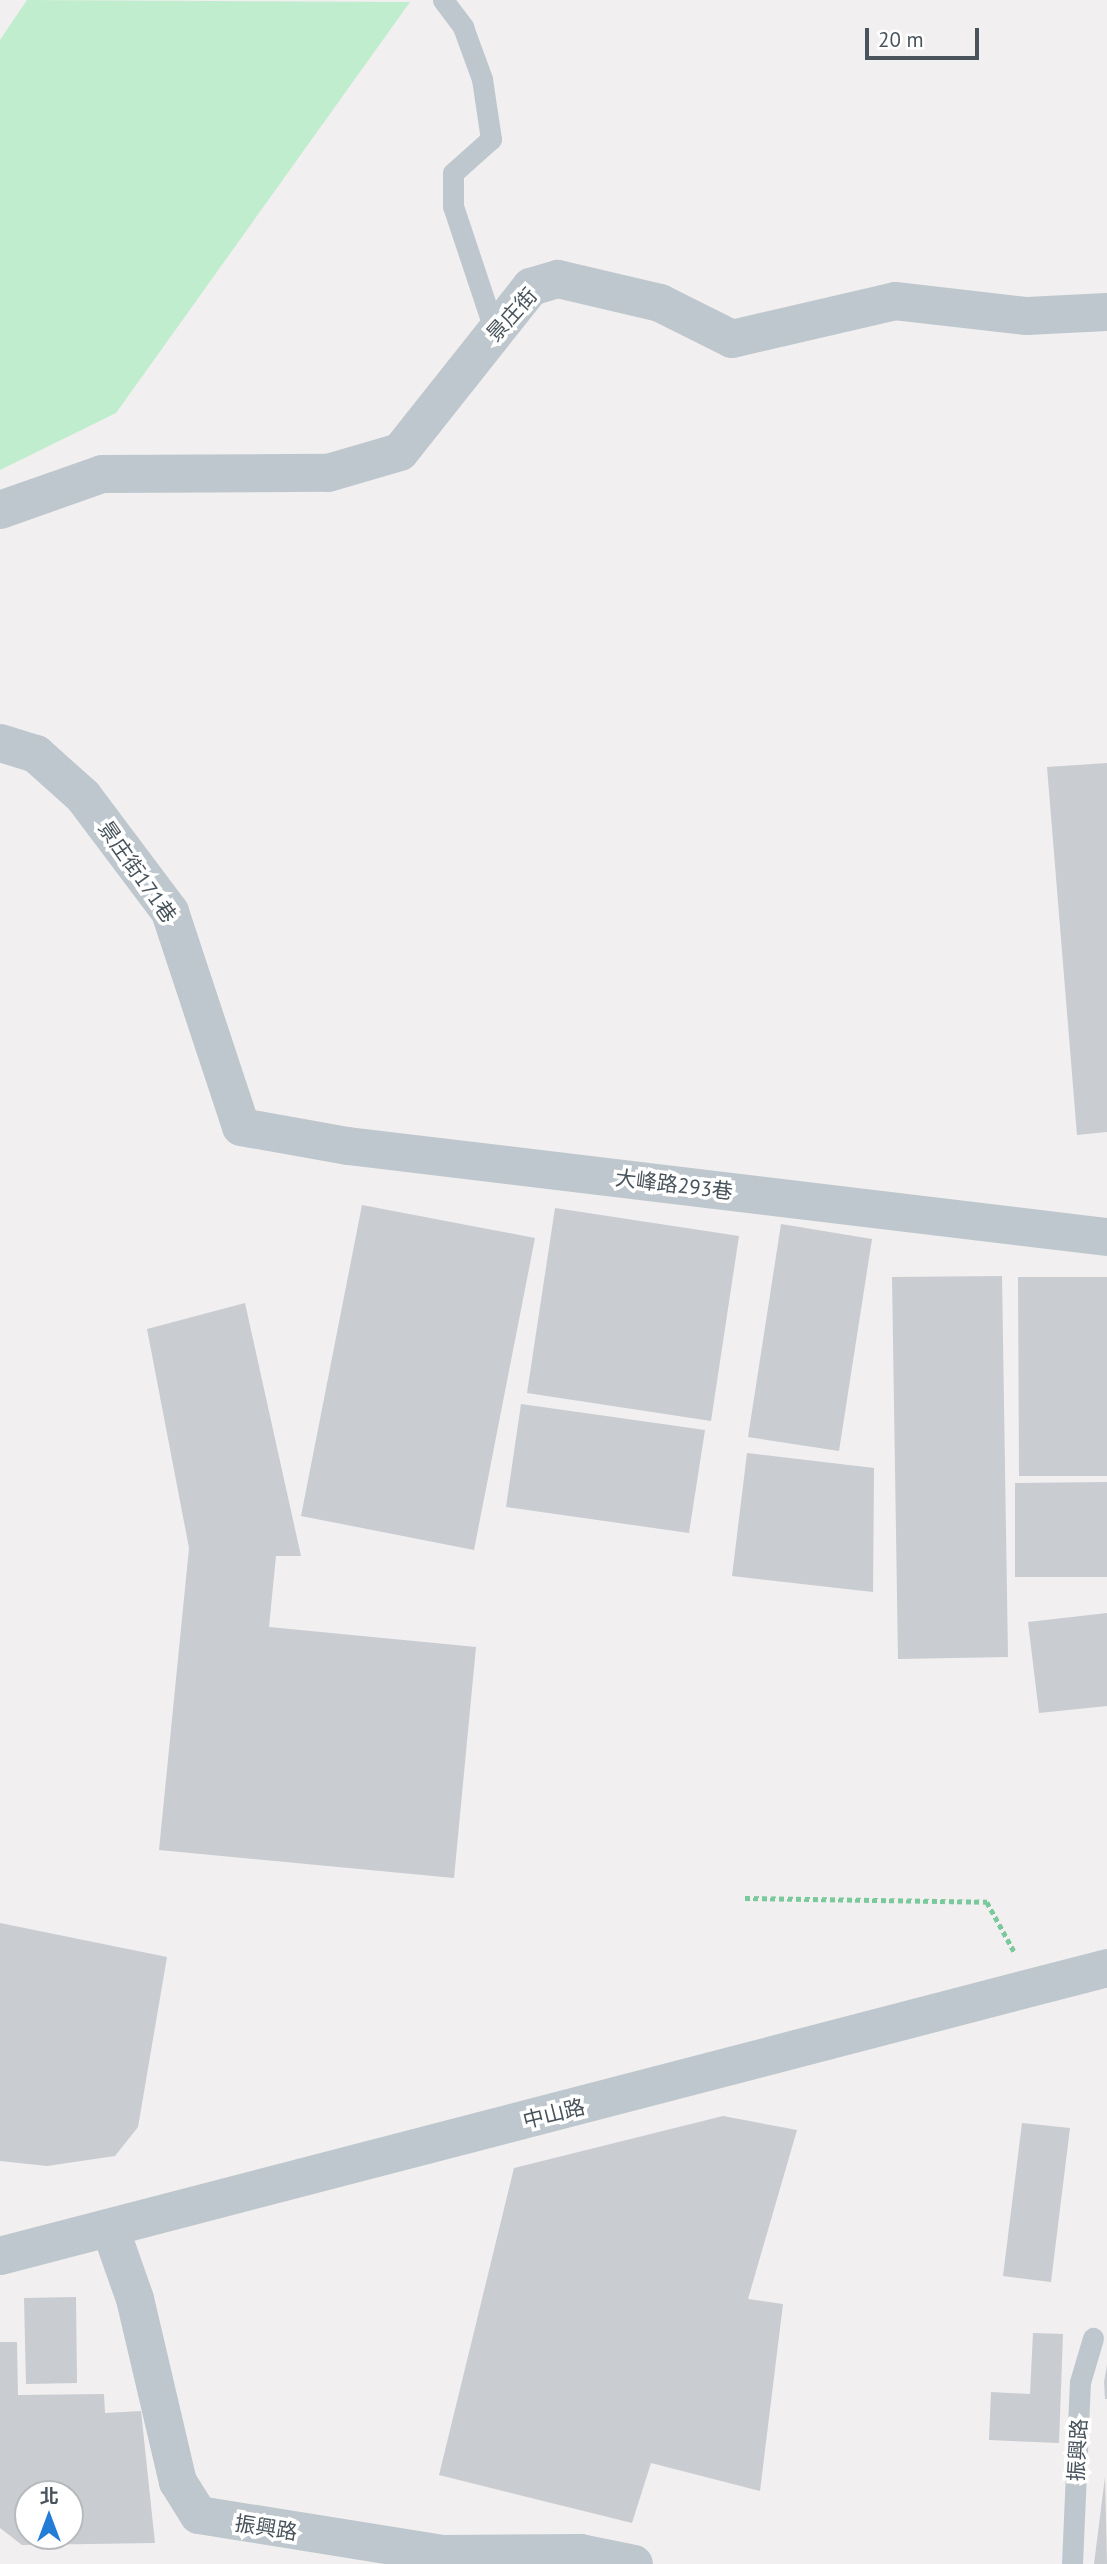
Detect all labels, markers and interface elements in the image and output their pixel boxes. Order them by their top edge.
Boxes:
scale bar [869,14,983,58]
text: 20 m [878,26,924,53]
street label: 景庄街 [482,283,542,347]
street label: 景庄街171巷 [93,816,181,928]
street label: 大峰路293巷 [614,1165,734,1205]
street label: 中山路 [520,2094,588,2134]
street label: 振興路 [1064,2418,1092,2482]
north arrow [14,2480,84,2550]
text: 北 [39,2484,59,2508]
street label: 振興路 [233,2511,299,2545]

